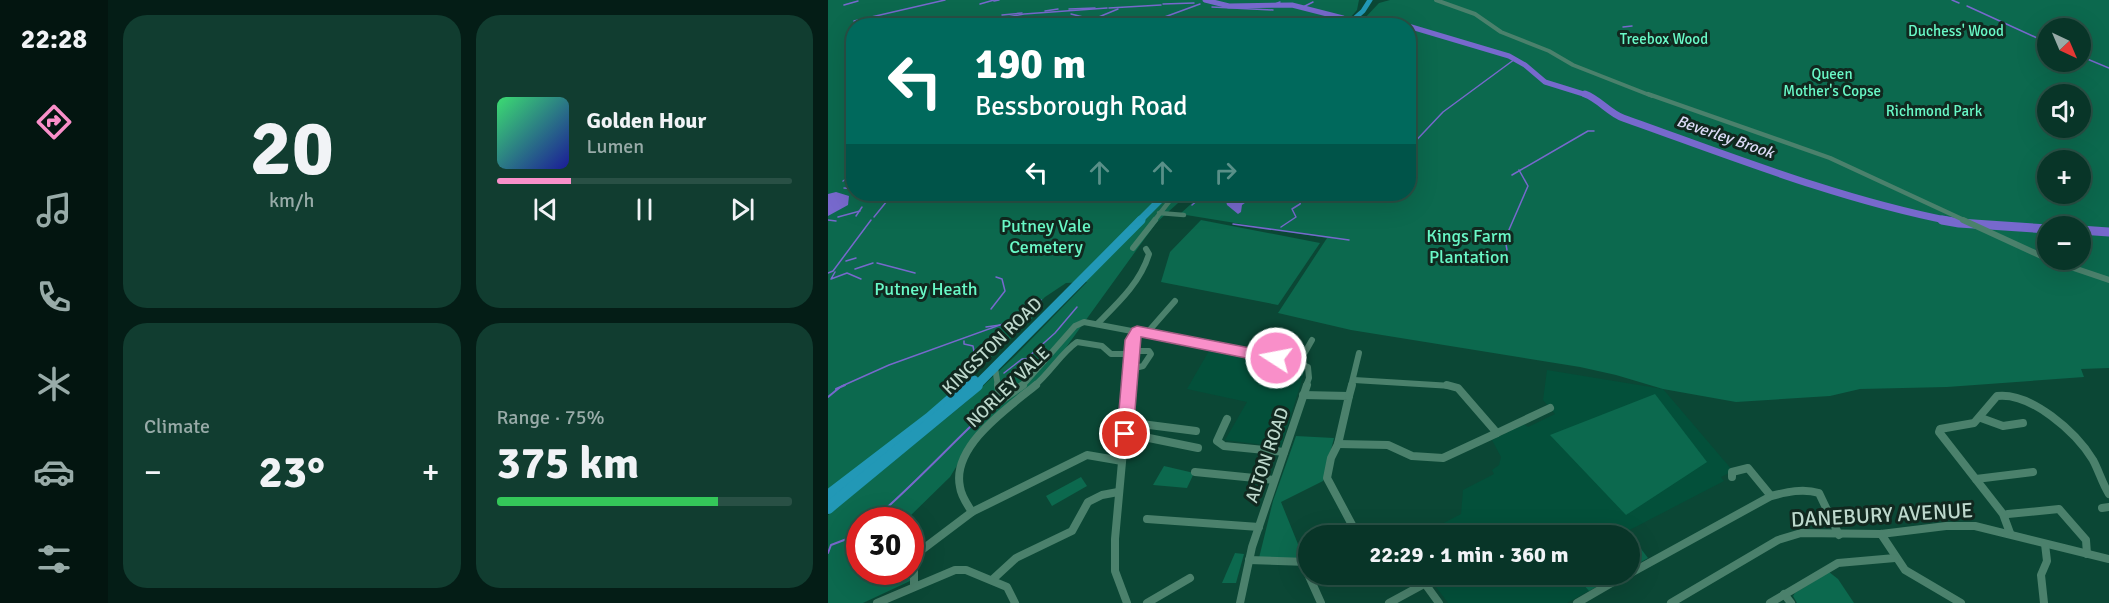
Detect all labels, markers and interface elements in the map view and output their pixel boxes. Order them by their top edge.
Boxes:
north arrow [2037,18,2091,72]
map controls [2037,18,2091,270]
park label: Duchess' Wood [1908,22,2004,40]
text: 22:28 [21,23,87,56]
park label: Treebox Wood [1620,30,1708,48]
text: 190 m [975,39,1086,90]
icon: left [876,42,954,120]
park label: Queen Mother's Copse [1783,65,1881,100]
button: sound [2037,84,2091,138]
text: Bessborough Road [975,90,1188,123]
icon: directions [33,101,75,143]
text: 20 [250,101,334,197]
park label: Richmond Park [1886,102,1983,120]
text: Golden Hour [587,107,706,134]
water label: Beverley Brook [1674,111,1778,164]
text: Lumen [587,134,644,159]
button: + [2037,150,2091,204]
icon: left [1020,156,1053,189]
icon: ahead [1083,156,1116,189]
icon: ahead [1146,156,1179,189]
icon: right [1209,156,1242,189]
text: km/h [269,188,314,213]
icon: music [33,189,75,231]
icon: previous [529,193,562,226]
icon: pause [628,193,661,226]
icon: next [726,193,759,226]
park label: Putney Vale Cemetery [1001,215,1091,258]
button: − [2037,216,2091,270]
park label: Kings Farm Plantation [1426,225,1512,268]
icon: phone [33,276,75,318]
park label: Putney Heath [874,278,978,300]
street label: KINGSTON ROAD [937,293,1047,399]
position arrow [1244,326,1308,390]
street label: NORLEY VALE [962,342,1054,432]
icon: climate [33,363,75,405]
street label: ALTON ROAD [1240,404,1294,506]
text: Range · 75% [497,405,605,430]
pin [1099,408,1150,459]
text: Climate [144,414,210,439]
icon: arrive [1108,417,1141,450]
text: 375 km [497,436,639,491]
text: 23° [258,445,325,500]
icon: car [33,451,75,493]
text: − [144,452,162,493]
text: + [422,452,439,493]
street label: DANEBURY AVENUE [1790,497,1974,533]
speed limit sign: 30 [846,507,924,585]
icon: filters [33,538,75,580]
text: 22:29 · 1 min · 360 m [1369,541,1569,568]

